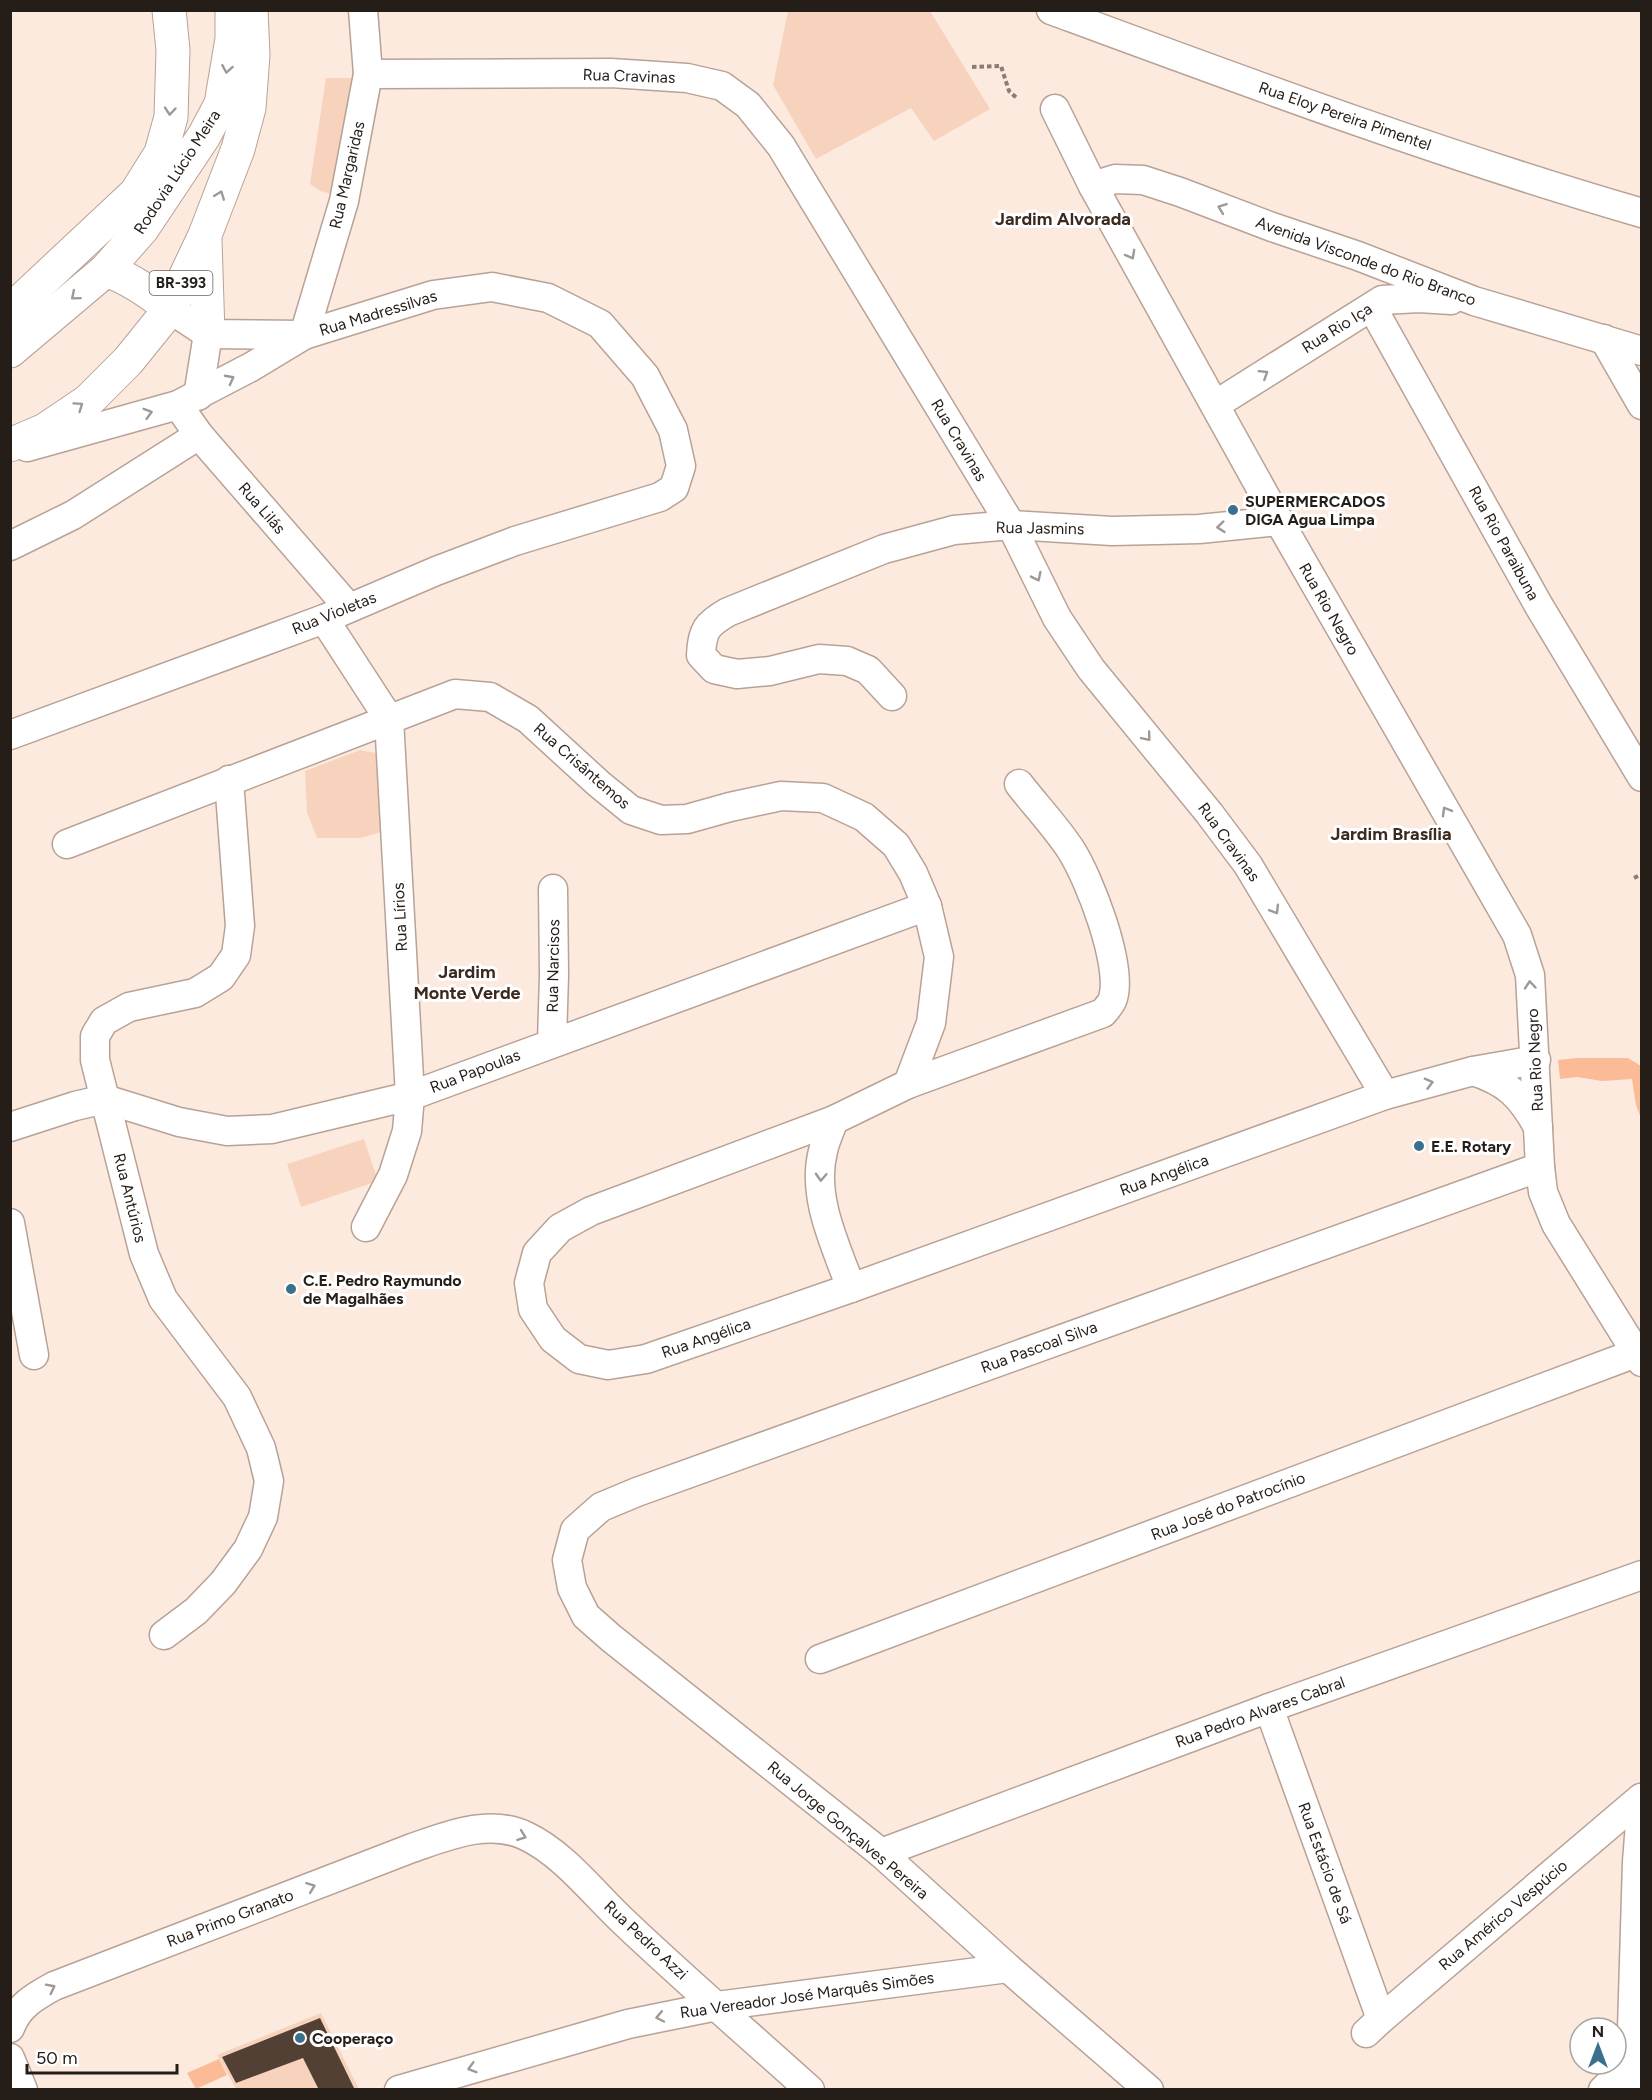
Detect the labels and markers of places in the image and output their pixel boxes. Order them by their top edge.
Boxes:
place label: SUPERMERCADOS DIGA Agua Limpa [1245,492,1386,529]
marker: SUPERMERCADOS DIGA Agua Limpa [1226,503,1240,517]
place label: E.E. Rotary [1431,1137,1512,1156]
marker: E.E. Rotary [1412,1139,1426,1153]
place label: C.E. Pedro Raymundo de Magalhães [303,1271,462,1308]
marker: C.E. Pedro Raymundo de Magalhães [284,1282,298,1296]
place label: Cooperaço [312,2029,393,2048]
marker: Cooperaço [293,2031,307,2045]

